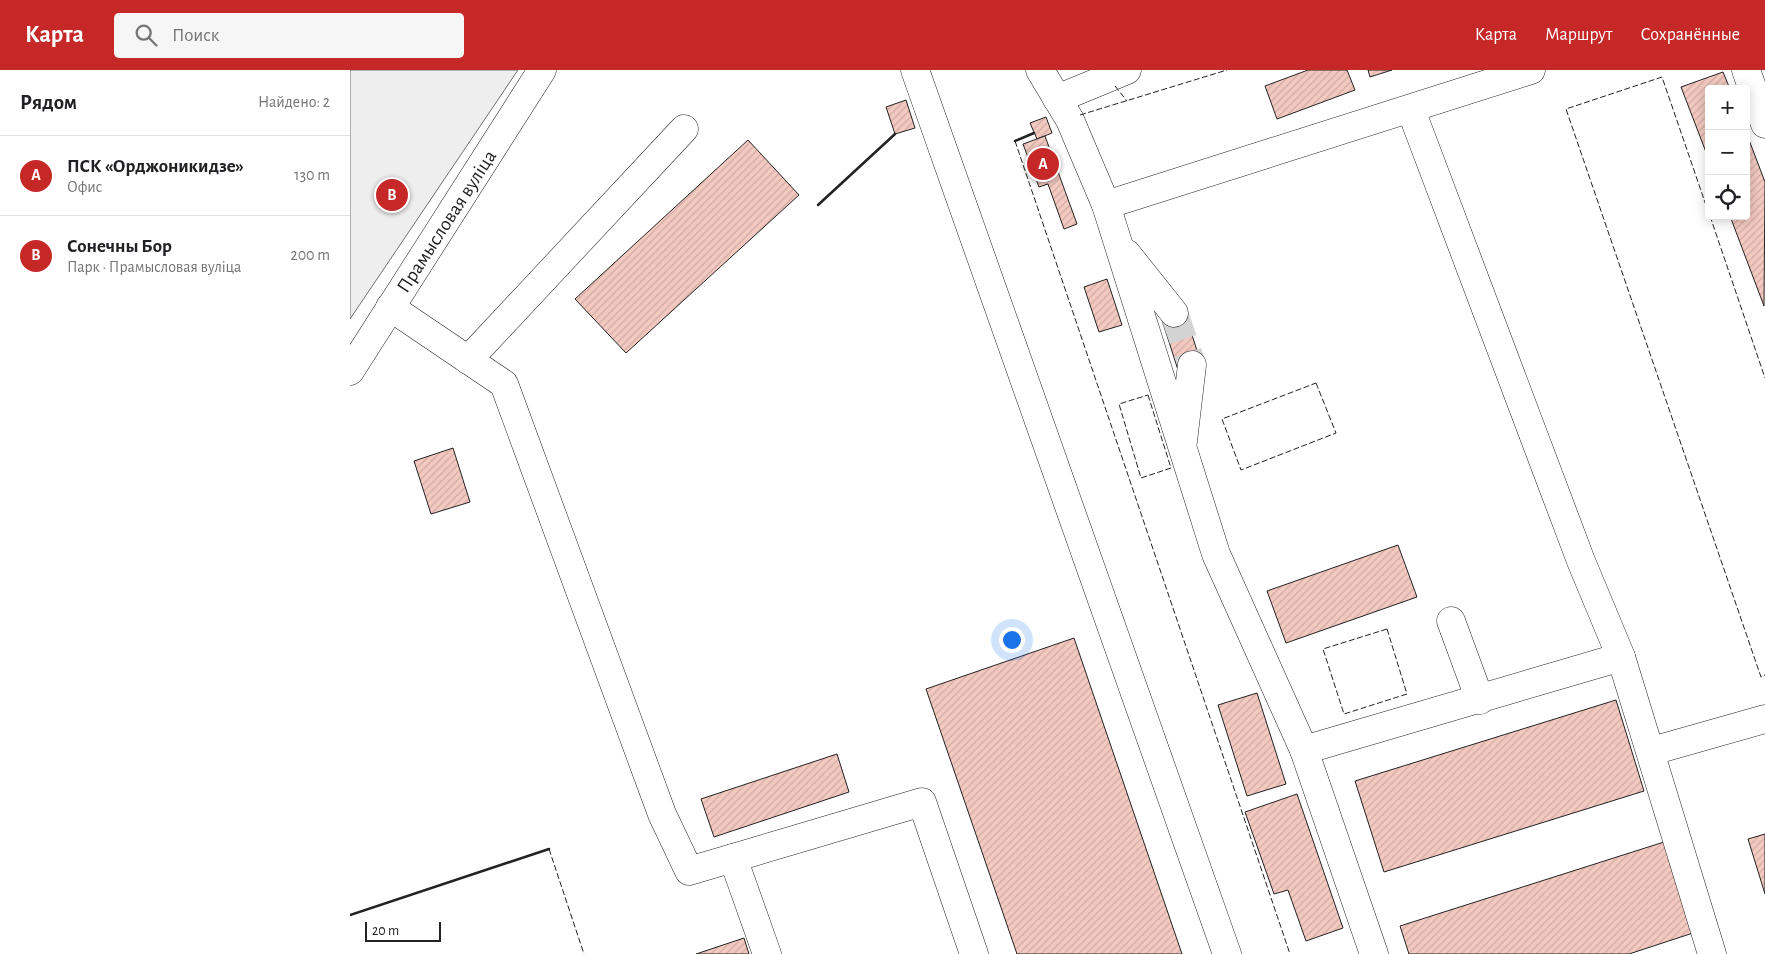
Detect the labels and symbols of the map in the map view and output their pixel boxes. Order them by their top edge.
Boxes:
pin: A [1027,145,1059,183]
street label: Прамысловая вуліца [393,147,500,296]
pin: B [376,176,408,214]
your location [999,627,1025,653]
scale bar [365,919,441,942]

